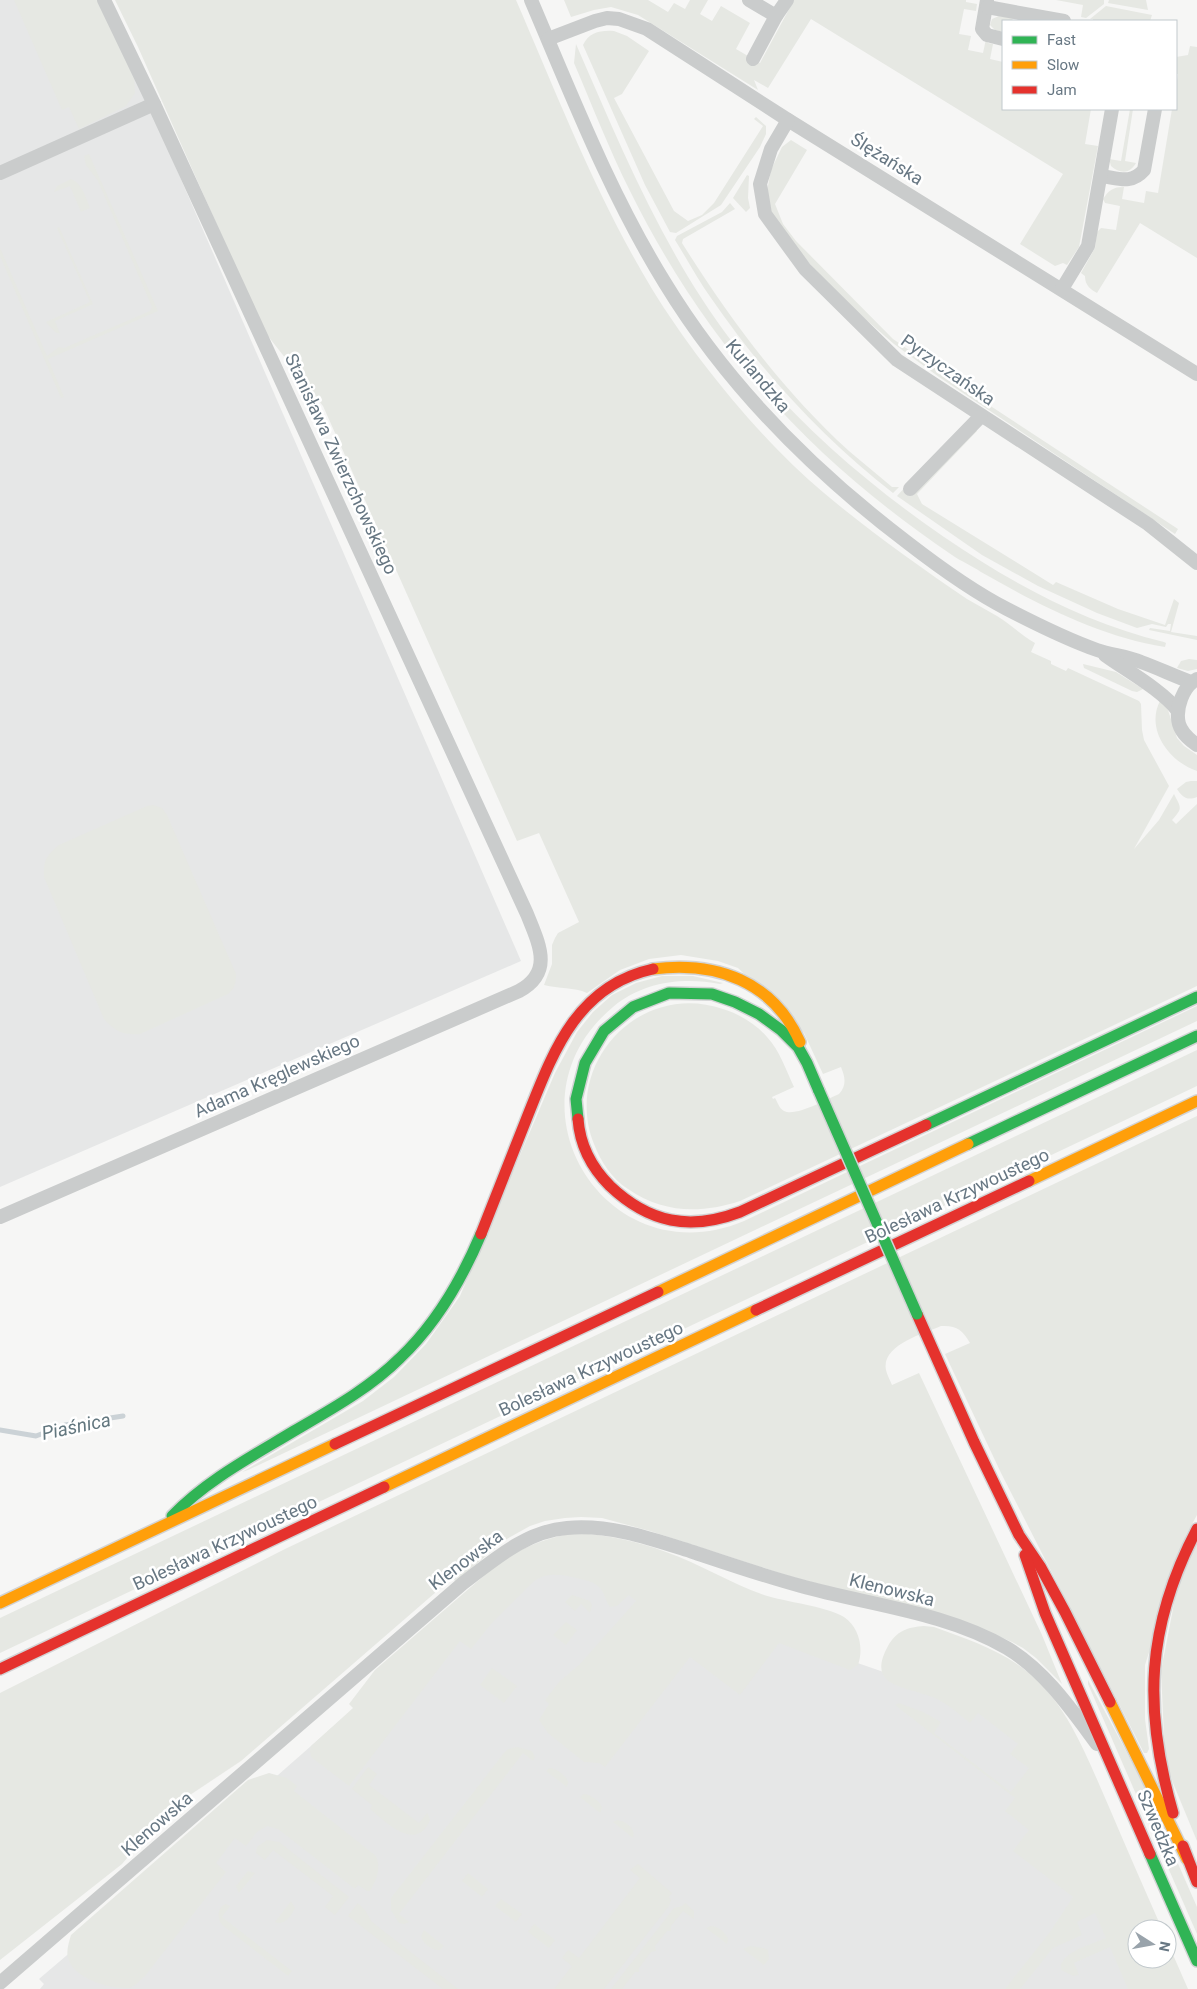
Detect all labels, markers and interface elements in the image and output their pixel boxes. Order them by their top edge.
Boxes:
legend [1002,20,1177,110]
text: Fast [1047,31,1076,49]
text: Slow [1047,56,1079,74]
text: Jam [1047,81,1077,99]
street label: Ślężańska [847,128,927,189]
street label: Pyrzyczańska [897,330,999,410]
street label: Kurlandzka [722,335,795,417]
street label: Stanisława Zwierzchowskiego [281,350,402,577]
street label: Adama Kręglewskiego [191,1030,363,1121]
street label: Bolesława Krzywoustego [861,1144,1052,1247]
street label: Bolesława Krzywoustego [495,1317,686,1420]
water label: Piaśnica [39,1408,113,1445]
street label: Bolesława Krzywoustego [129,1491,320,1594]
street label: Klenowska [425,1525,507,1594]
street label: Klenowska [847,1569,937,1610]
street label: Klenowska [117,1787,196,1860]
street label: Szwedzka [1133,1787,1184,1869]
north arrow [1127,1919,1177,1969]
text: N [1156,1940,1174,1953]

